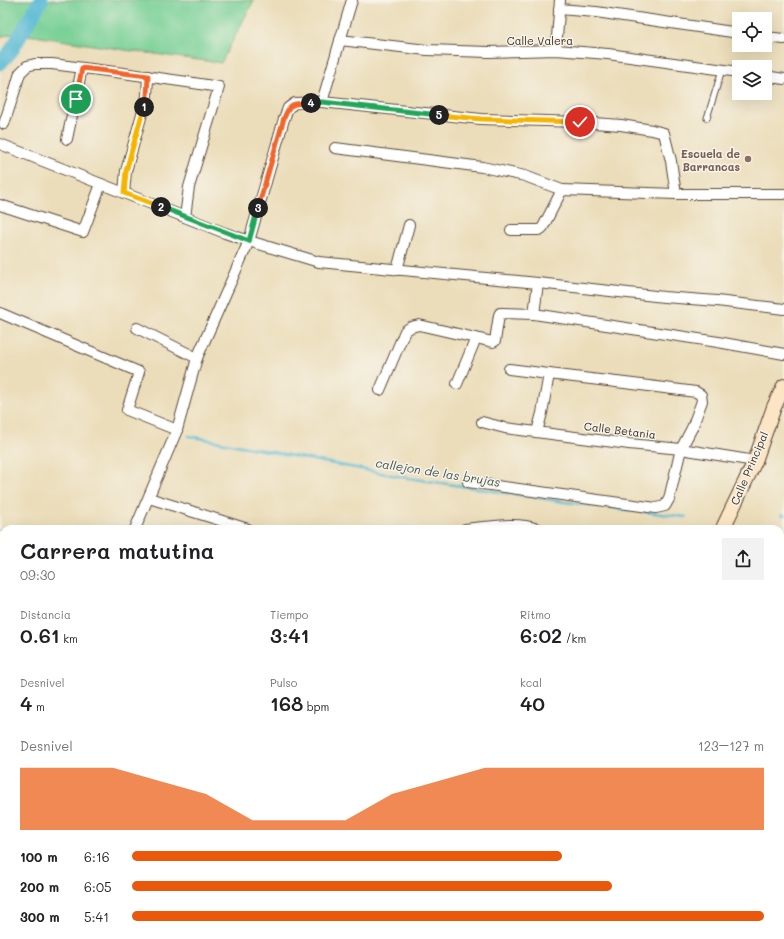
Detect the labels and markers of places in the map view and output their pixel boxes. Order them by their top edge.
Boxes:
pin [59,82,93,116]
pin: 4 [301,93,321,113]
pin: 1 [134,97,154,117]
pin: 5 [429,105,449,125]
pin [563,105,597,139]
place label: Escuela de Barrancas [681,146,740,174]
marker: Escuela de Barrancas [743,154,753,164]
pin: 2 [151,197,171,217]
pin: 3 [248,198,268,218]

